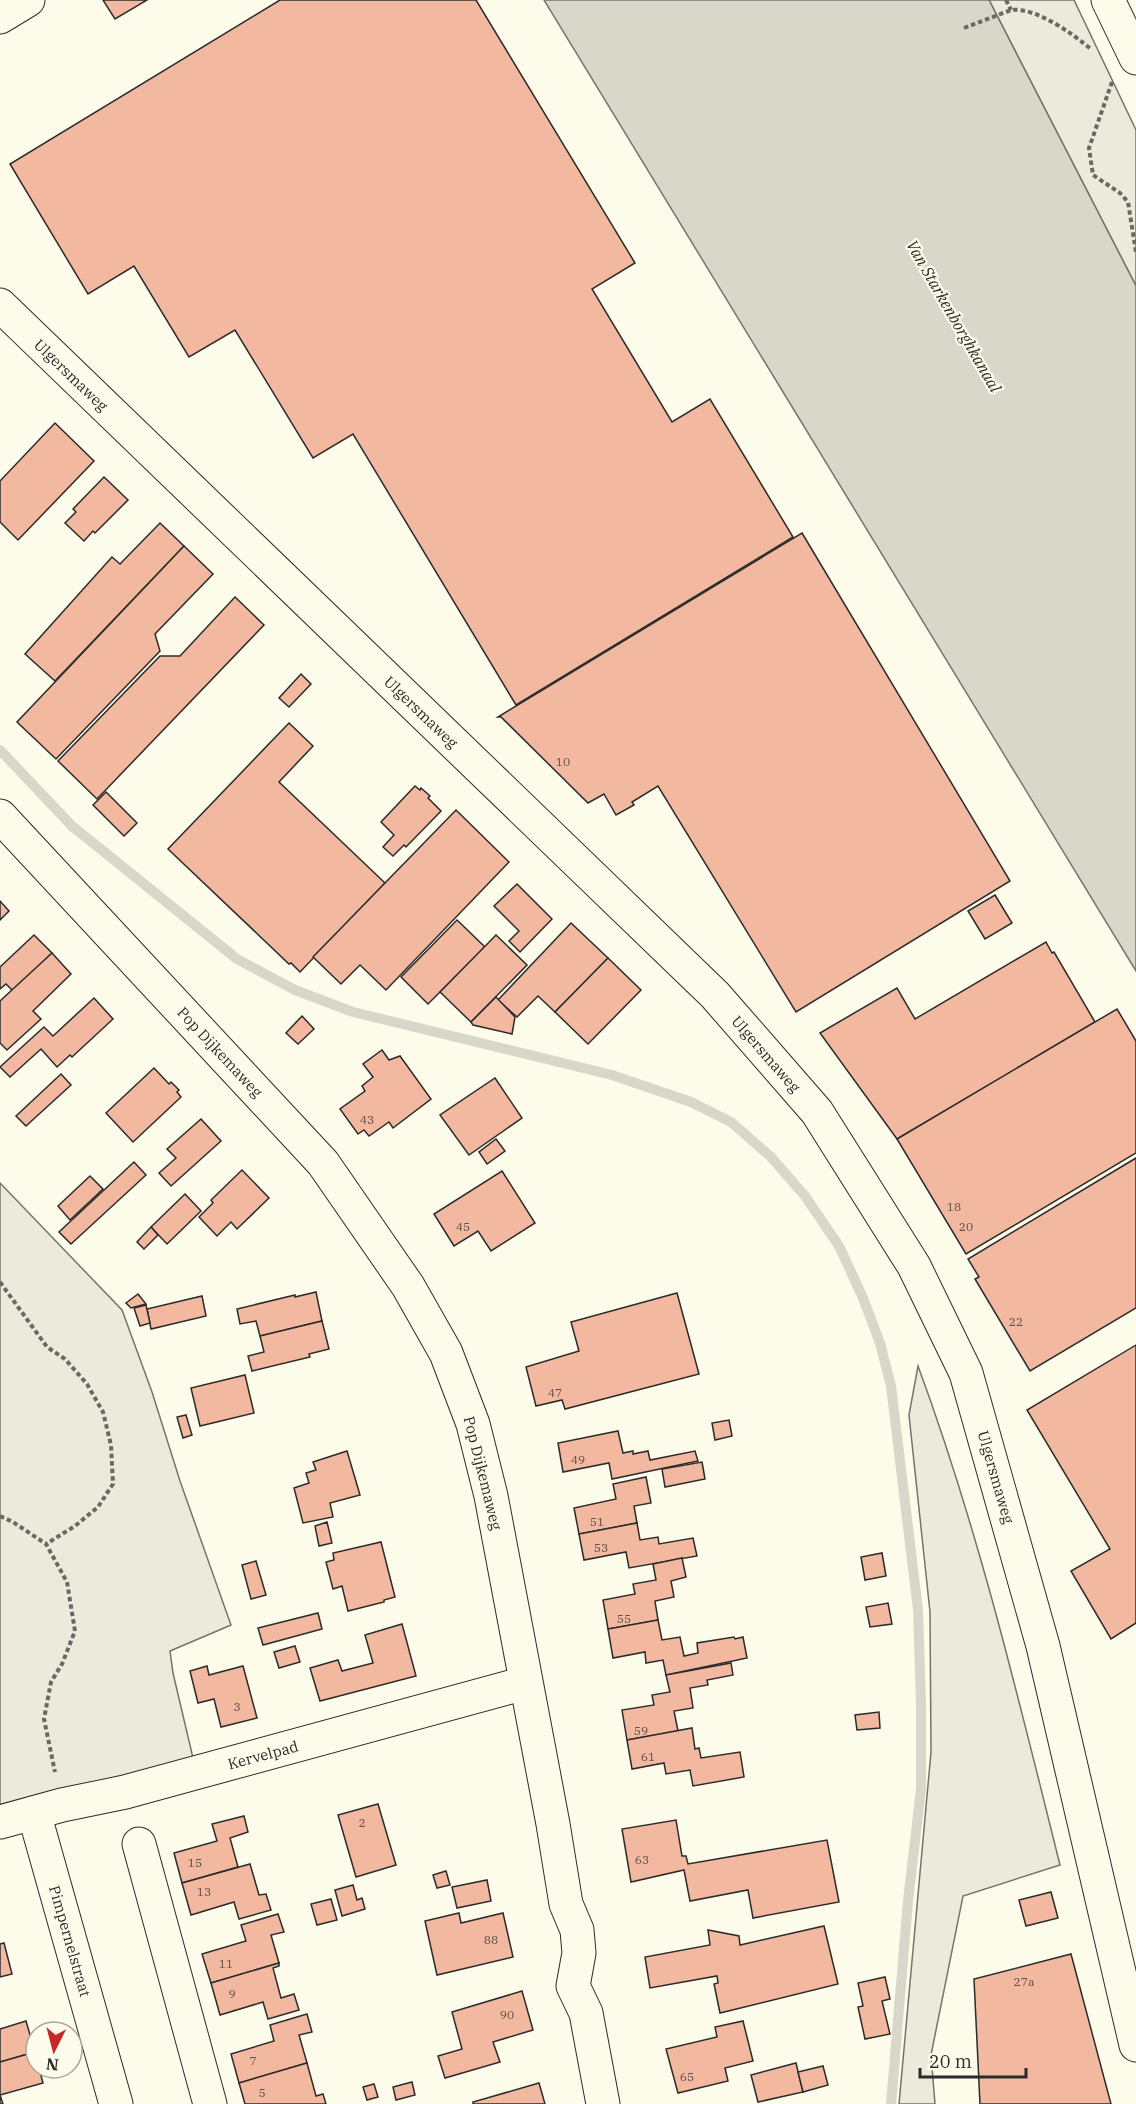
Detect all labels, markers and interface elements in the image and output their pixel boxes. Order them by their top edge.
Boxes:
water label: Van Starkenborghkanaal [902,236,1006,396]
street label: Ulgersmaweg [30,335,112,415]
street label: Ulgersmaweg [380,672,462,752]
house number: 10 [556,754,570,769]
street label: Pop Dijkemaweg [173,1003,267,1101]
street label: Ulgersmaweg [727,1012,805,1096]
house number: 43 [360,1112,374,1127]
house number: 18 [947,1199,961,1214]
house number: 45 [456,1219,470,1234]
house number: 20 [959,1219,973,1234]
house number: 22 [1009,1314,1023,1329]
house number: 47 [548,1385,562,1400]
street label: Pop Dijkemaweg [460,1414,506,1532]
street label: Ulgersmaweg [974,1428,1018,1526]
house number: 49 [571,1452,585,1467]
house number: 51 [590,1514,604,1529]
house number: 53 [594,1540,608,1555]
house number: 55 [617,1611,631,1626]
house number: 3 [233,1699,241,1714]
house number: 59 [634,1723,648,1738]
street label: Kervelpad [226,1736,300,1774]
house number: 61 [641,1749,655,1764]
house number: 2 [358,1815,366,1830]
house number: 63 [635,1852,649,1867]
house number: 15 [188,1855,202,1870]
street label: Pimpernelstraat [45,1883,95,1999]
house number: 13 [197,1884,211,1899]
house number: 88 [484,1932,498,1947]
house number: 11 [219,1956,233,1971]
house number: 27a [1014,1974,1035,1989]
house number: 9 [228,1986,236,2001]
house number: 90 [500,2007,514,2022]
north arrow [24,2020,84,2080]
scale bar [920,2041,1026,2079]
text: 20 m [929,2050,972,2073]
house number: 7 [249,2053,257,2068]
text: N [45,2054,60,2076]
house number: 65 [680,2069,694,2084]
house number: 5 [258,2085,266,2100]

